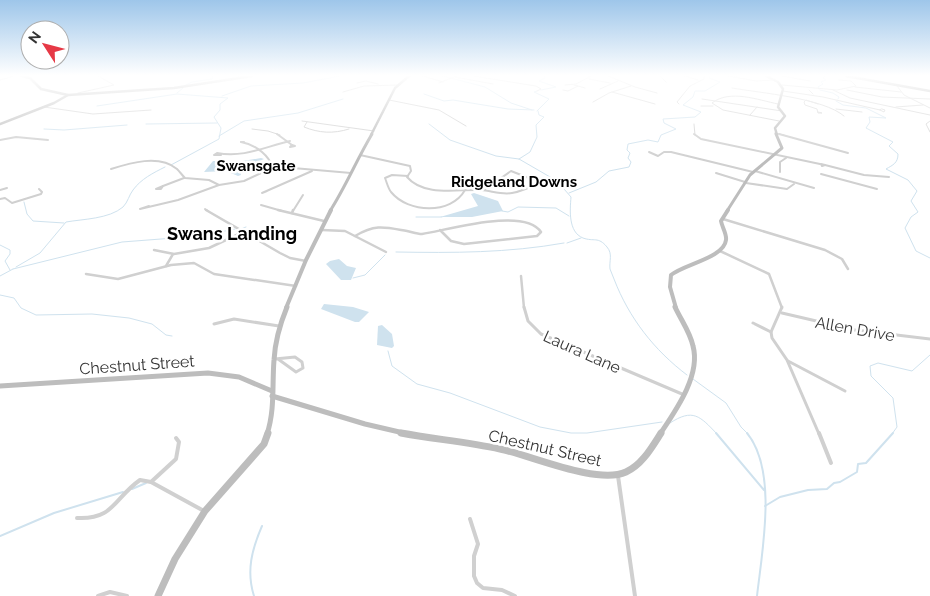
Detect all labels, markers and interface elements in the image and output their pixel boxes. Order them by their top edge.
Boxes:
north arrow [20,20,70,70]
text: N [25,28,44,46]
district label: Swansgate [216,157,296,175]
district label: Ridgeland Downs [451,173,577,191]
district label: Swans Landing [167,223,297,244]
street label: Allen Drive [814,313,896,345]
street label: Laura Lane [540,326,624,378]
street label: Chestnut Street [79,351,196,379]
street label: Chestnut Street [487,426,604,470]

